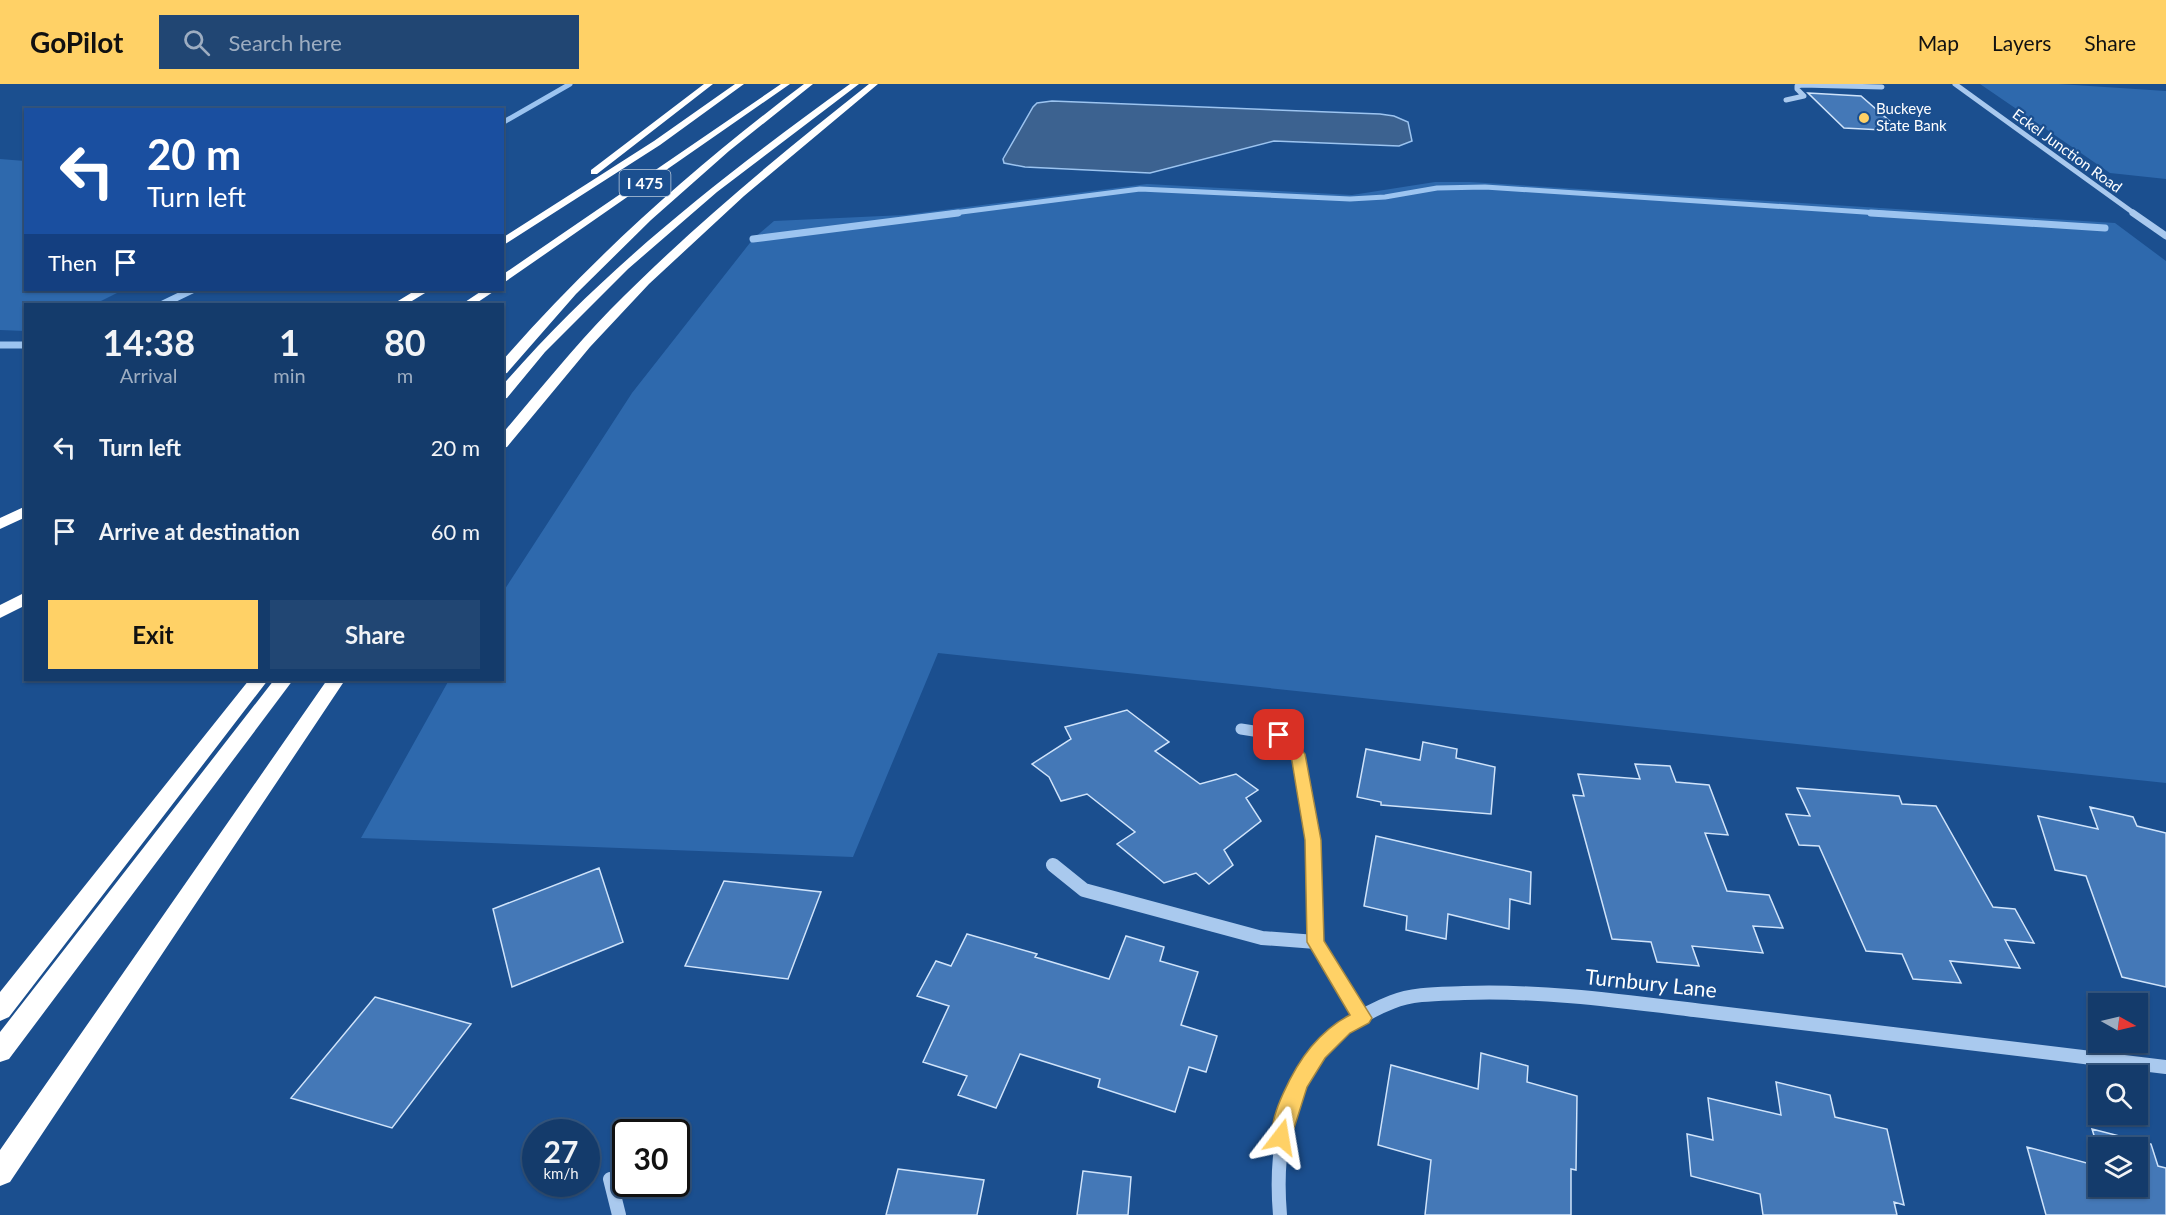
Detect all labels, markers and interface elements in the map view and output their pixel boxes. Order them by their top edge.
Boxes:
search box [159,15,579,69]
text: GoPilot [30,25,123,59]
icon: search [180,26,213,59]
text: Search here [228,29,342,56]
text: Map [1918,30,1959,55]
text: Layers [1992,30,2051,55]
text: Share [2084,30,2136,55]
place label: Buckeye State Bank [1876,99,1947,134]
street label: Eckel Junction Road [2009,104,2126,196]
marker: Buckeye State Bank [1857,111,1871,125]
text: 20 m [147,129,241,179]
icon: left [48,132,126,210]
road number: I 475 [620,170,670,196]
text: Turn left [147,180,246,213]
icon: arrive [109,246,142,279]
text: Then [48,249,97,276]
text: 14:38 [102,320,195,364]
text: 1 [279,320,300,364]
text: 80 [384,320,426,364]
text: Arrival [120,363,177,387]
text: min [273,363,306,387]
text: m [397,363,413,387]
icon: left [48,431,81,464]
text: Turn left [99,434,181,461]
text: 20 m [431,434,480,461]
icon: arrive [48,515,81,548]
text: Arrive at destination [99,518,300,545]
text: 60 m [431,518,480,545]
button: Exit [48,600,258,669]
button: Share [270,600,480,669]
pin [1253,709,1304,760]
icon: arrive [1262,718,1295,751]
street label: Turnbury Lane [1584,963,1718,1002]
north arrow [2088,993,2148,1053]
map controls [2088,993,2148,1197]
button: search [2088,1065,2148,1125]
position arrow [1249,1105,1313,1169]
speed limit sign: 30 [612,1119,690,1197]
text: 27 [544,1133,578,1169]
button: layers [2088,1137,2148,1197]
text: km/h [543,1164,579,1182]

